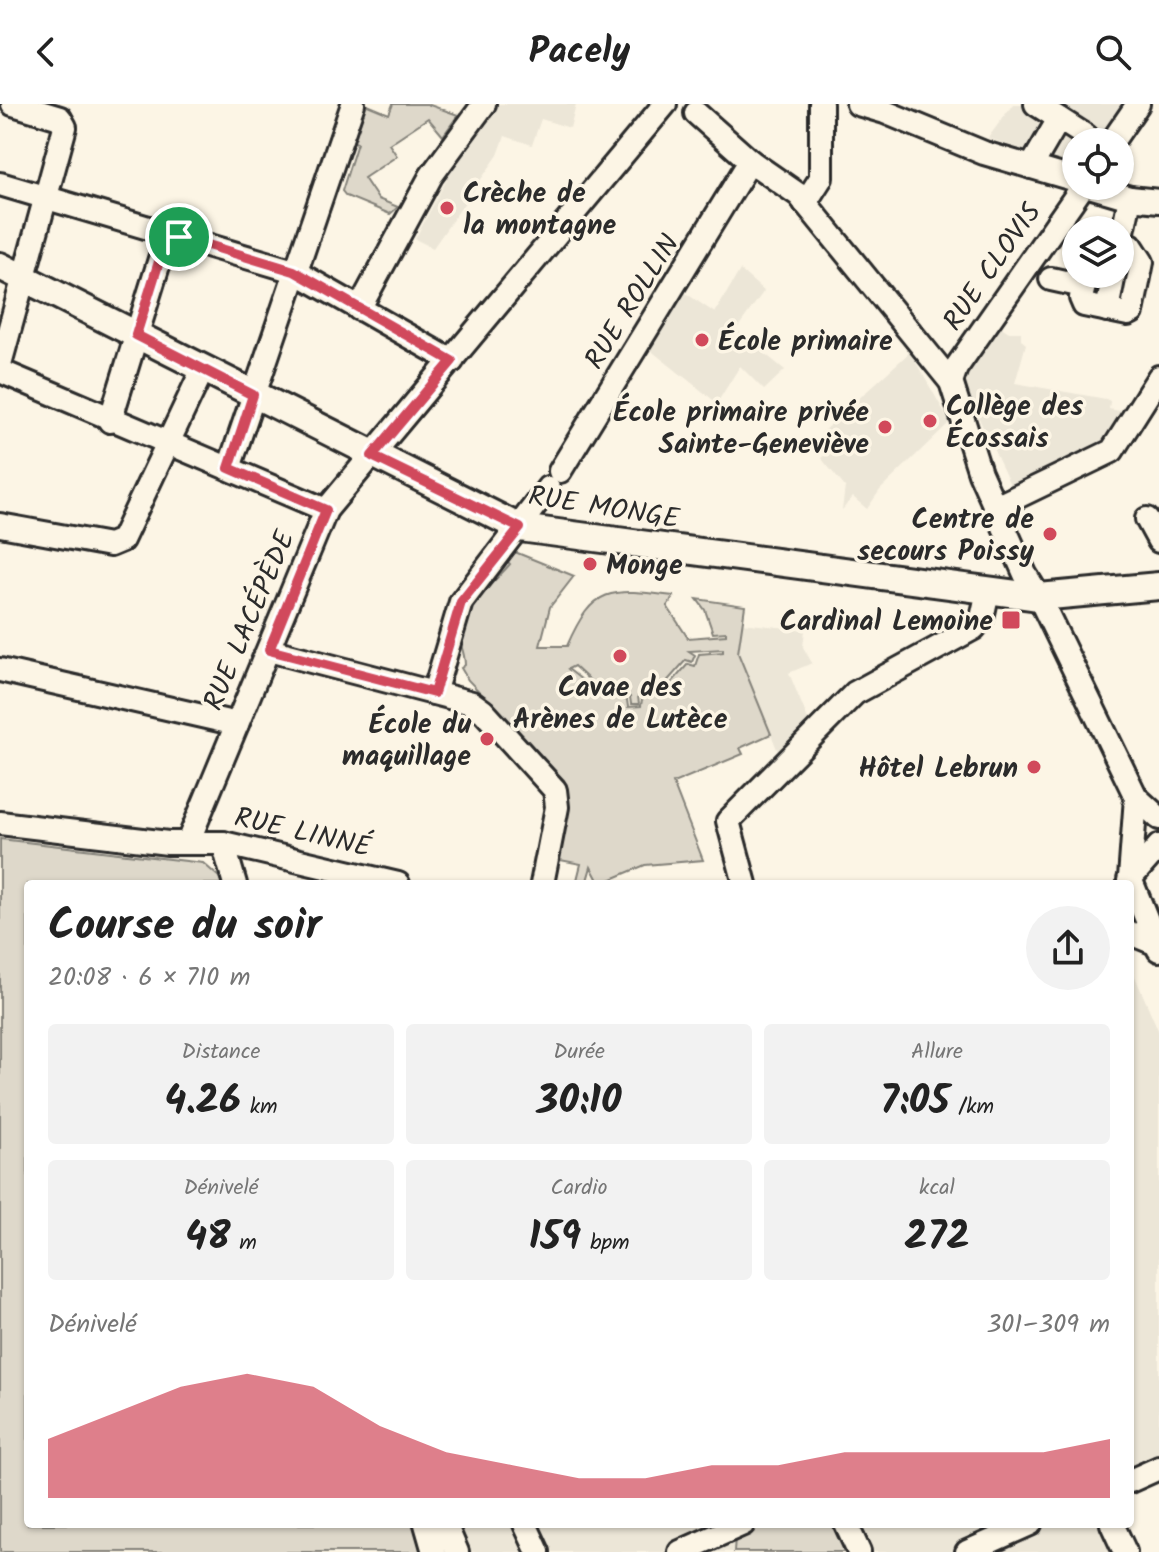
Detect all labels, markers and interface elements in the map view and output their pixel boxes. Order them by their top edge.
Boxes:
text: Pacely [529,24,630,81]
icon: back [24,30,68,74]
icon: search [1091,30,1135,74]
map controls [1062,128,1134,288]
button: locate [1062,128,1134,200]
place label: Crèche de la montagne [463,172,617,249]
street label: RUE CLOVIS [932,194,1054,341]
marker: Crèche de la montagne [438,199,456,217]
pin [145,203,213,271]
icon: arrive [157,215,201,259]
button: layers [1062,216,1134,288]
street label: RUE ROLLIN [574,226,693,379]
place label: École primaire [718,320,893,365]
marker: École primaire [693,331,711,349]
place label: Collège des Écossais [946,385,1083,462]
place label: École primaire privée Sainte-Geneviève [613,391,869,468]
marker: Collège des Écossais [921,412,939,430]
marker: École primaire privée Sainte-Geneviève [876,418,894,436]
street label: RUE MONGE [525,474,683,543]
place label: Centre de secours Poissy [857,498,1034,575]
street label: RUE LACÉPÈDE [192,523,309,718]
marker: Centre de secours Poissy [1041,525,1059,543]
place label: Monge [606,544,683,589]
marker: Monge [581,555,599,573]
place label: Cardinal Lemoine [780,600,993,645]
marker: Cardinal Lemoine [1000,609,1022,631]
marker: Cavae des Arènes de Lutèce [611,647,629,665]
place label: Cavae des Arènes de Lutèce [513,666,728,743]
place label: École du maquillage [342,703,471,780]
marker: École du maquillage [478,730,496,748]
place label: Hôtel Lebrun [859,747,1018,792]
marker: Hôtel Lebrun [1025,758,1043,776]
street label: RUE LINNÉ [230,796,376,871]
text: Course du soir [48,892,322,962]
button: share [1026,906,1110,990]
text: 20:08 · 6 × 710 m [48,957,250,999]
text: Distance [181,1035,261,1070]
text: Durée [553,1035,605,1070]
text: Allure [911,1035,963,1070]
text: 4.26 [165,1070,241,1134]
text: 30:10 [537,1070,621,1134]
text: 7:05 [880,1070,950,1134]
text: km [241,1090,277,1125]
text: /km [950,1090,994,1125]
text: Dénivelé [184,1171,259,1206]
text: Cardio [551,1171,607,1206]
text: kcal [919,1171,955,1206]
text: 48 [185,1206,231,1270]
text: 159 [529,1206,581,1270]
text: 272 [904,1206,970,1270]
text: m [231,1226,257,1261]
text: bpm [581,1226,629,1261]
text: Dénivelé [48,1304,137,1346]
text: 301–309 m [986,1304,1110,1346]

